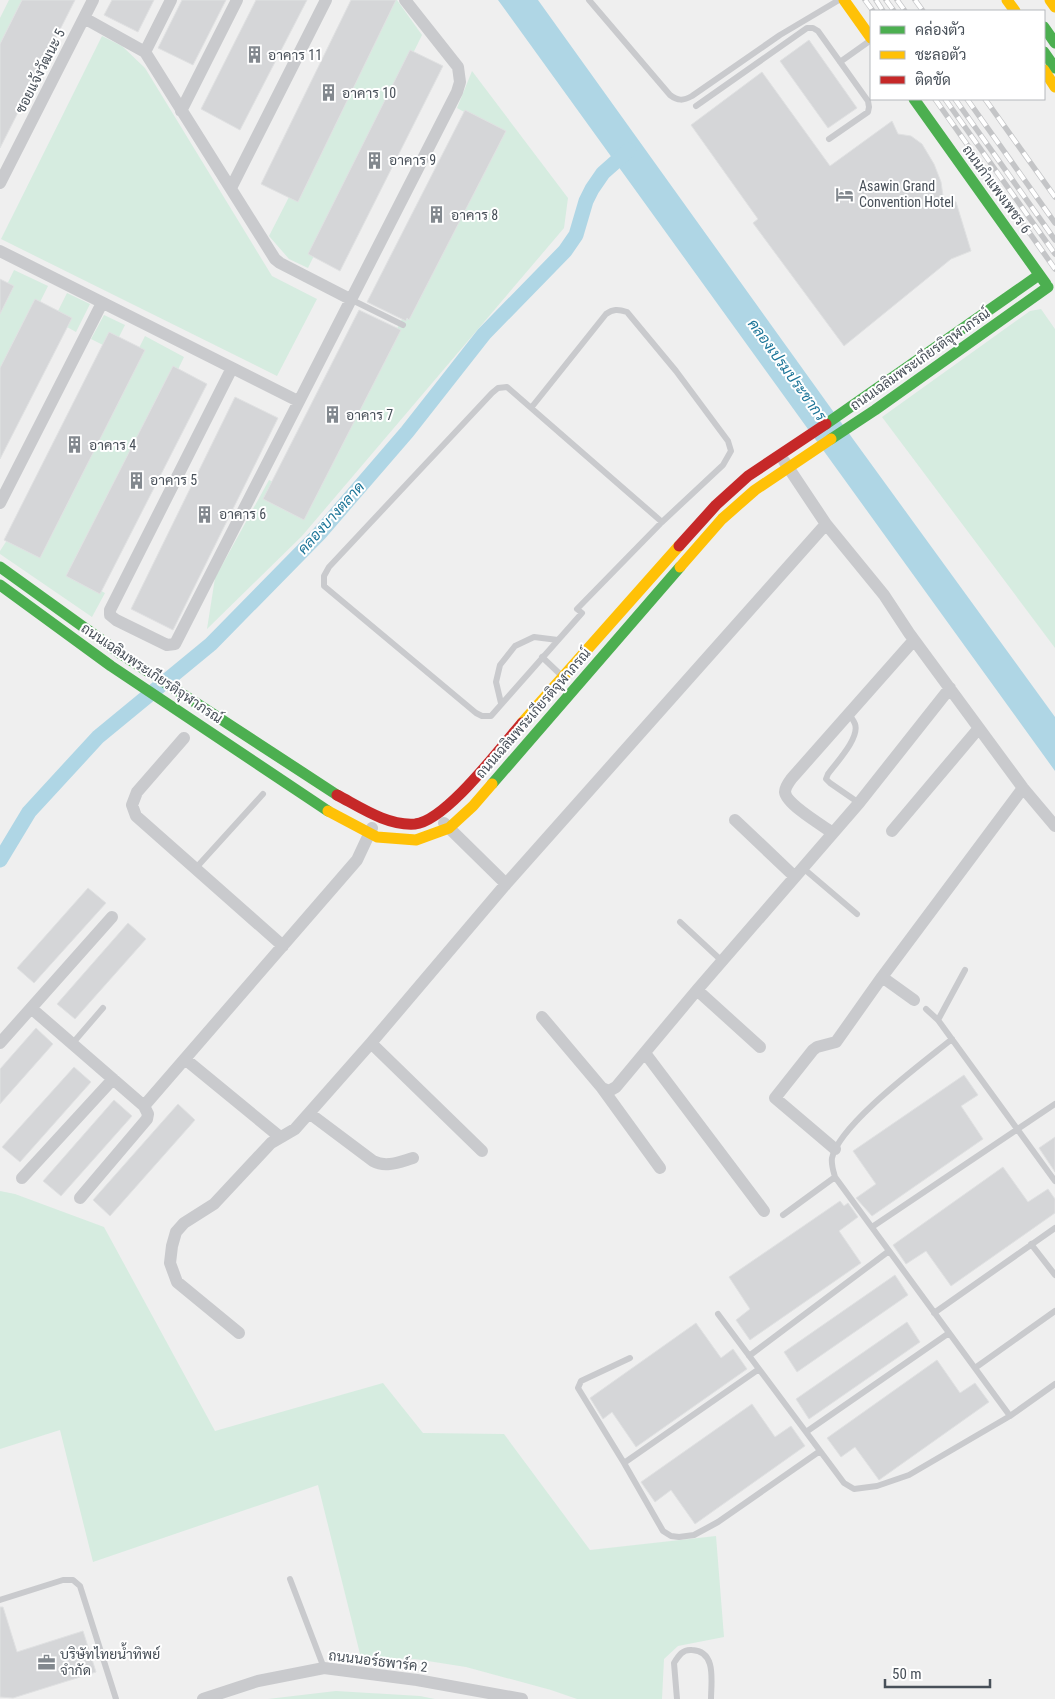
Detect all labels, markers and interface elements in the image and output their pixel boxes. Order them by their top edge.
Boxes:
legend [870,10,1045,100]
text: คล่องตัว [915,20,965,39]
street label: ซอยแจ้งวัฒนะ 5 [11,26,68,116]
building icon: อาคาร 11 [244,45,264,65]
text: ชะลอตัว [915,46,966,64]
place label: อาคาร 11 [268,47,322,63]
text: ติดขัด [915,71,951,89]
building icon: อาคาร 10 [318,83,338,103]
place label: อาคาร 10 [342,85,396,101]
street label: ถนนกำแพงเพชร 6 [960,142,1034,236]
building icon: อาคาร 9 [365,150,385,170]
place label: อาคาร 9 [389,152,436,168]
place label: Asawin Grand Convention Hotel [859,178,954,210]
hotel icon: Asawin Grand Convention Hotel [835,184,855,204]
building icon: อาคาร 8 [427,205,447,225]
place label: อาคาร 8 [451,207,498,223]
street label: ถนนเฉลิมพระเกียรติจุฬาภรณ์ [847,304,994,415]
water label: คลองเปรมประชากร [744,315,830,425]
building icon: อาคาร 7 [322,405,342,425]
place label: อาคาร 7 [346,407,393,423]
building icon: อาคาร 4 [65,435,85,455]
place label: อาคาร 4 [89,437,136,453]
building icon: อาคาร 5 [126,470,146,490]
place label: อาคาร 5 [150,472,197,488]
water label: คลองบางตลาด [294,478,368,558]
building icon: อาคาร 6 [195,504,215,524]
place label: อาคาร 6 [219,506,266,522]
street label: ถนนเฉลิมพระเกียรติจุฬาภรณ์ [77,619,226,728]
street label: ถนนเฉลิมพระเกียรติจุฬาภรณ์ [472,644,595,782]
place label: บริษัทไทยน้ำทิพย์ จำกัด [60,1642,160,1678]
street label: ถนนนอร์ธพาร์ค 2 [328,1646,429,1675]
office icon: บริษัทไทยน้ำทิพย์ จำกัด [36,1652,56,1672]
scale bar [885,1656,990,1688]
text: 50 m [892,1665,922,1683]

